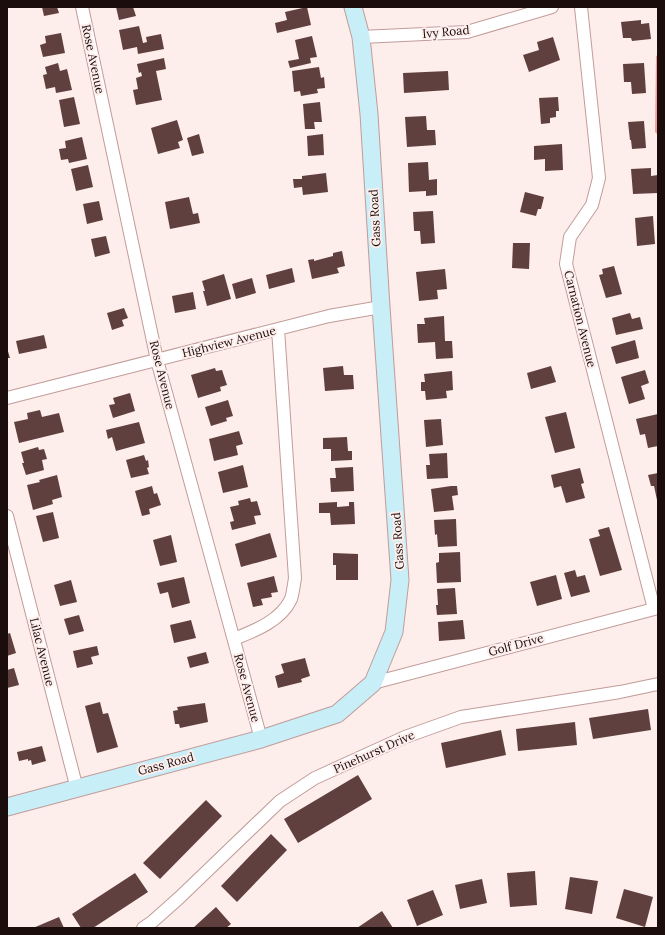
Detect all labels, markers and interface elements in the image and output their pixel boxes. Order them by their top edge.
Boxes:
street label: Ivy Road [422,22,470,41]
street label: Rose Avenue [79,23,108,95]
street label: Gass Road [366,189,383,247]
street label: Carnation Avenue [561,269,600,369]
street label: Highview Avenue [180,322,278,360]
street label: Rose Avenue [147,339,178,411]
street label: Gass Road [388,512,407,570]
street label: Lilac Avenue [27,616,58,688]
street label: Golf Drive [487,630,546,659]
street label: Rose Avenue [231,652,264,724]
street label: Pinehurst Drive [331,727,417,776]
street label: Gass Road [136,749,196,778]

